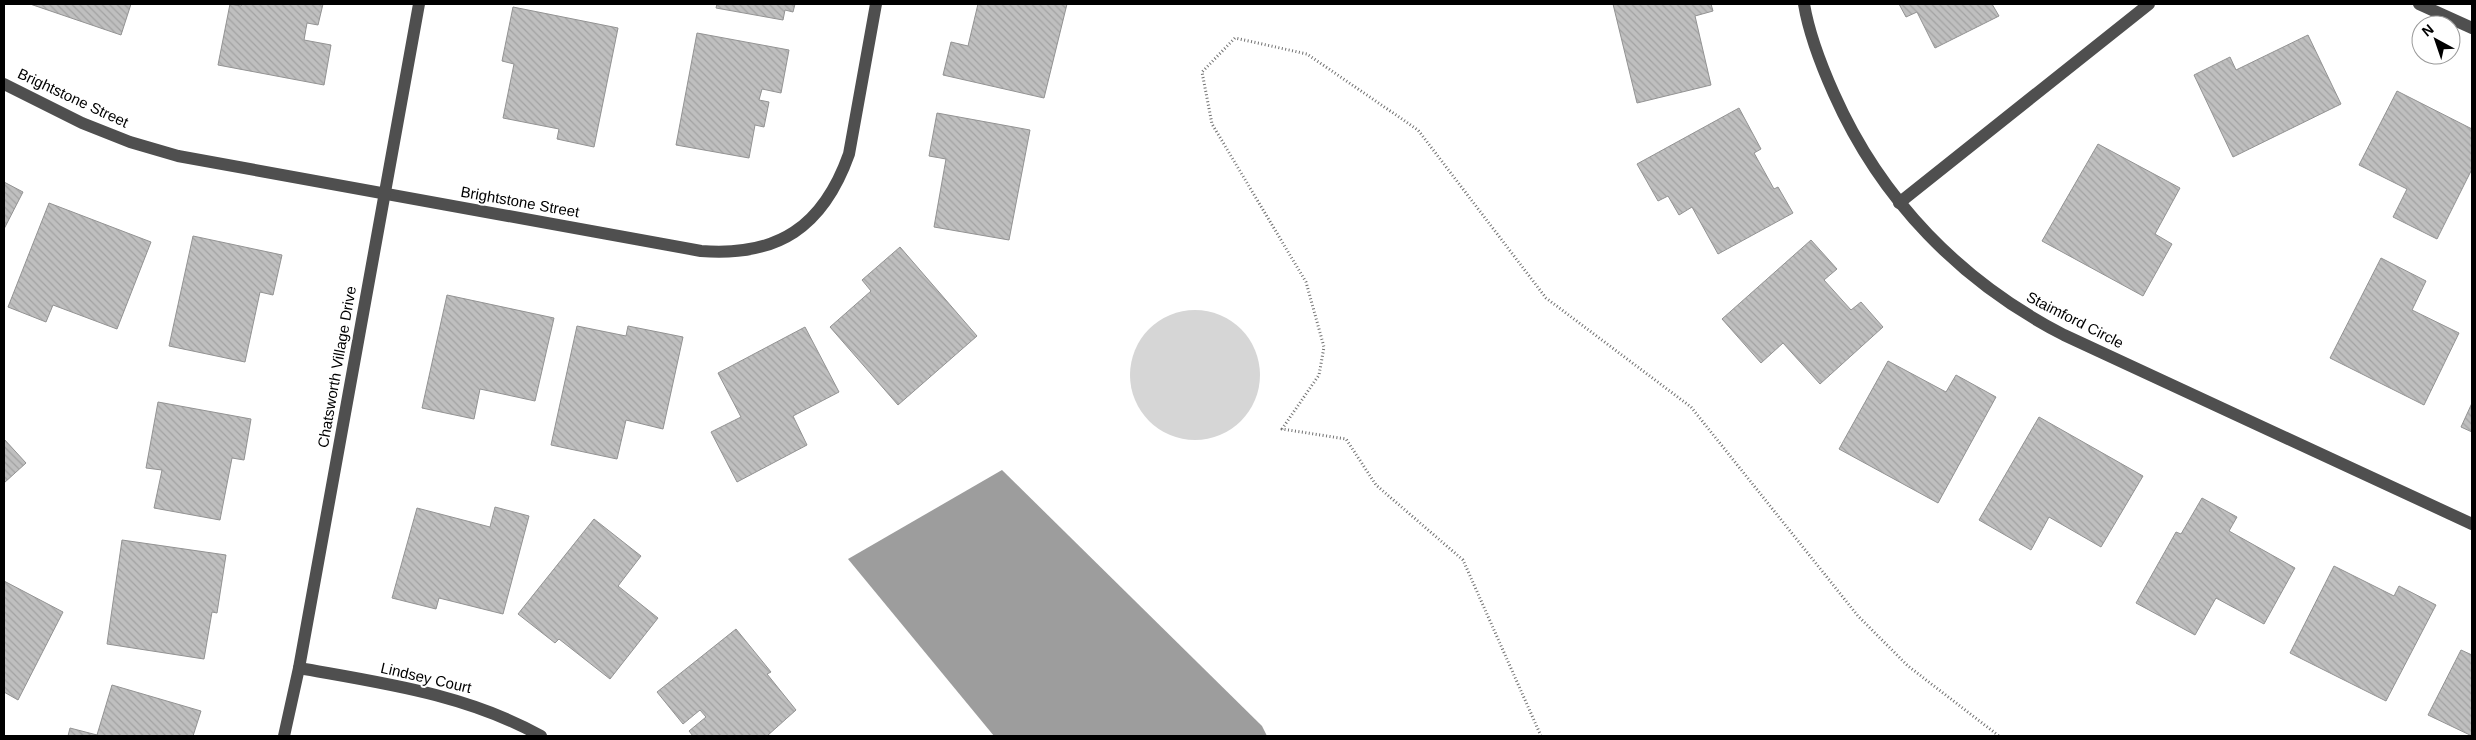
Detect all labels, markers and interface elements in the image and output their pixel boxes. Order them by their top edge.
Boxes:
north arrow [2411,15,2461,65]
text: N [2419,21,2437,39]
street label: Brightstone Street [15,64,132,131]
street label: Brightstone Street [459,183,581,220]
street label: Chatsworth Village Drive [314,285,359,449]
street label: Staimford Circle [2024,288,2127,351]
street label: Lindsey Court [379,659,474,696]

